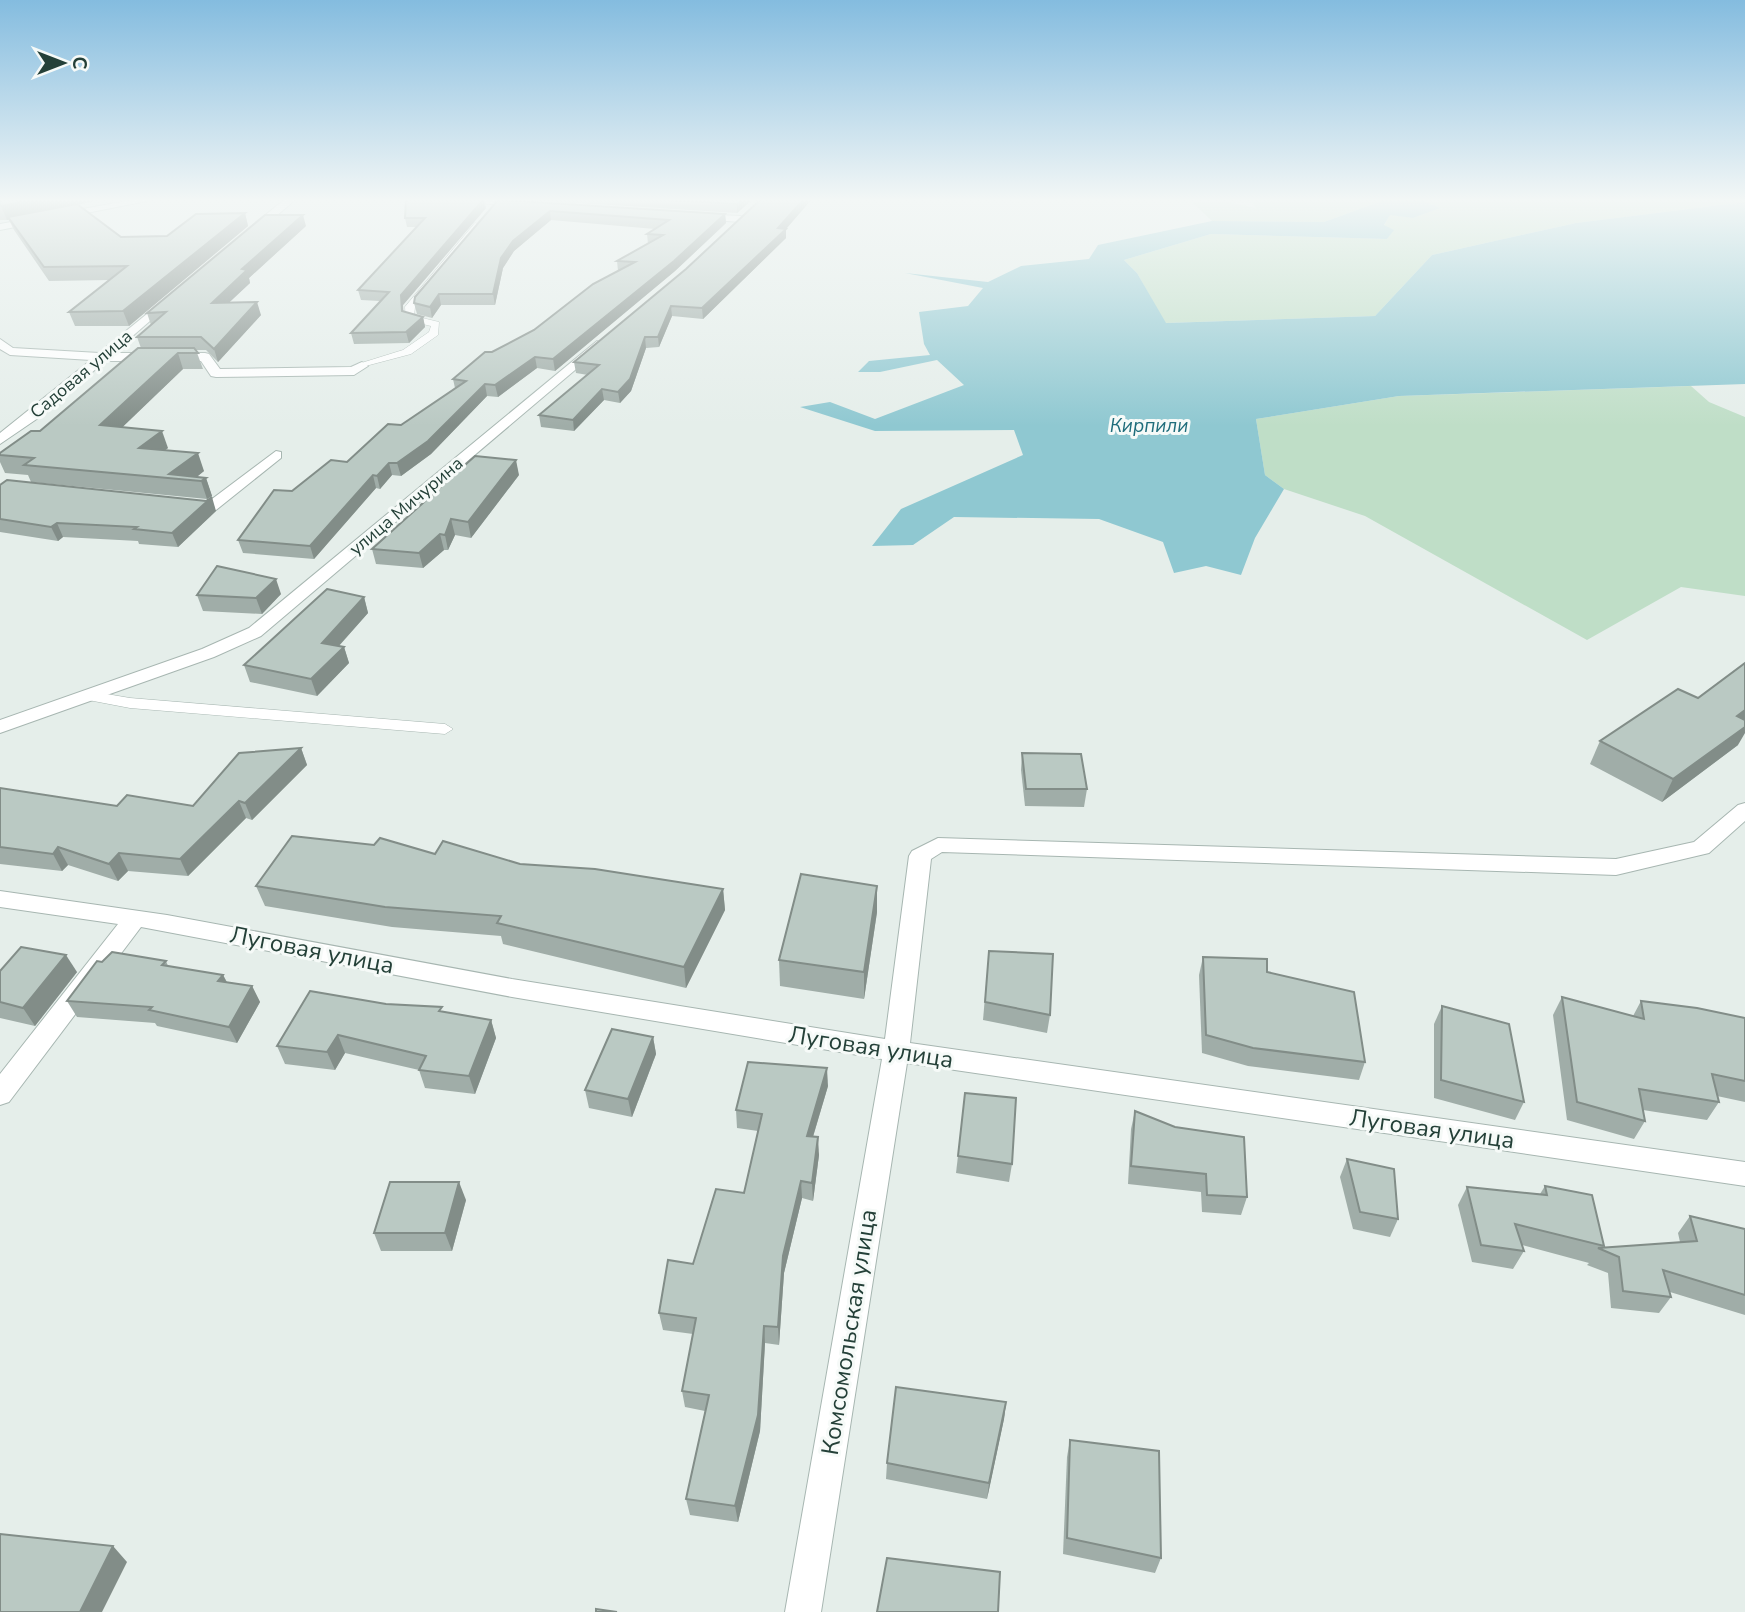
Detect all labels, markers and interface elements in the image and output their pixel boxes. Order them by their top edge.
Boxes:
north arrow [28,28,98,98]
text: С [66,57,92,70]
street label: Садовая улица [25,324,137,424]
water label: Кирпили [1110,413,1188,439]
street label: улица Мичурина [344,451,468,561]
street label: Луговая улица [227,918,397,982]
street label: Луговая улица [786,1018,956,1076]
street label: Луговая улица [1347,1102,1517,1156]
street label: Комсомольская улица [814,1207,884,1457]

